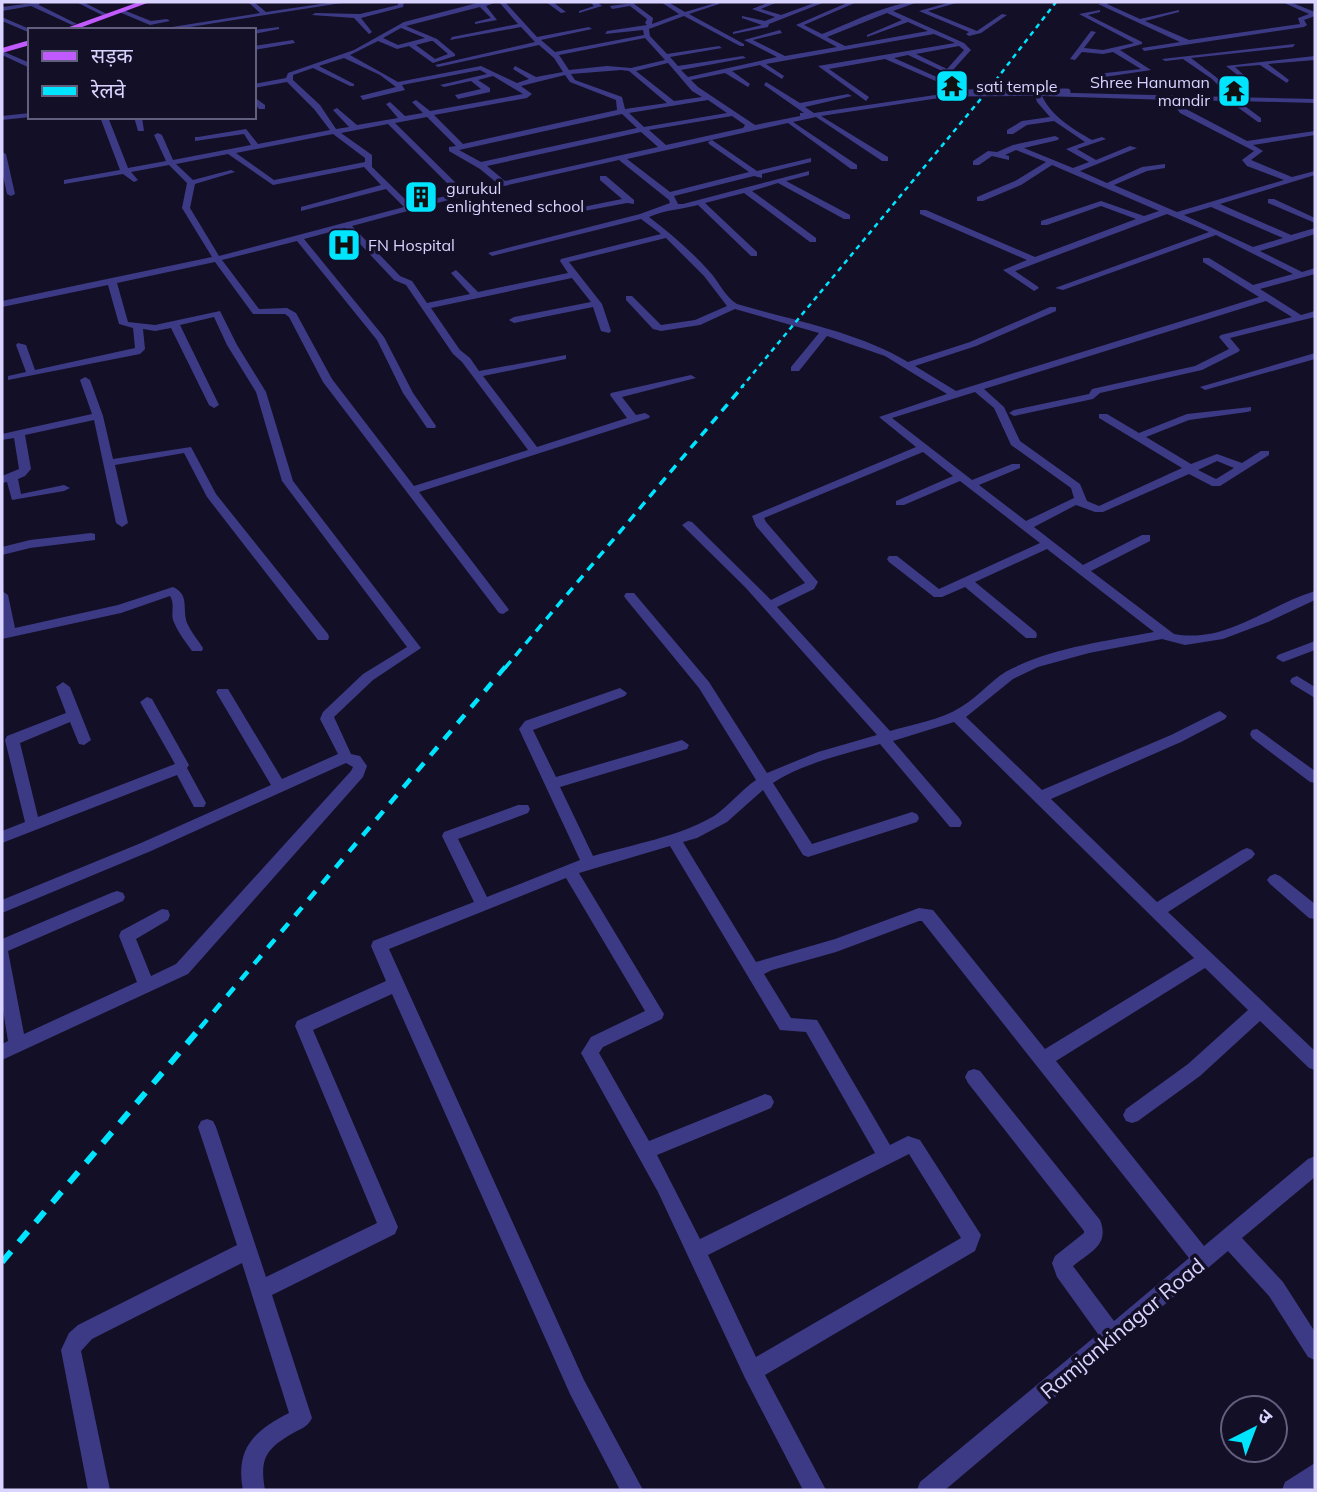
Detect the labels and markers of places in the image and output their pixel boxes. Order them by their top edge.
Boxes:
temple icon: sati temple [933,67,971,105]
place label: Shree Hanuman mandir [1090,72,1210,110]
temple icon: Shree Hanuman mandir [1215,72,1253,110]
place label: sati temple [976,76,1058,96]
building icon: gurukul enlightened school [402,178,440,216]
place label: gurukul enlightened school [446,178,584,216]
hospital icon: FN Hospital [325,226,363,264]
place label: FN Hospital [368,235,455,255]

